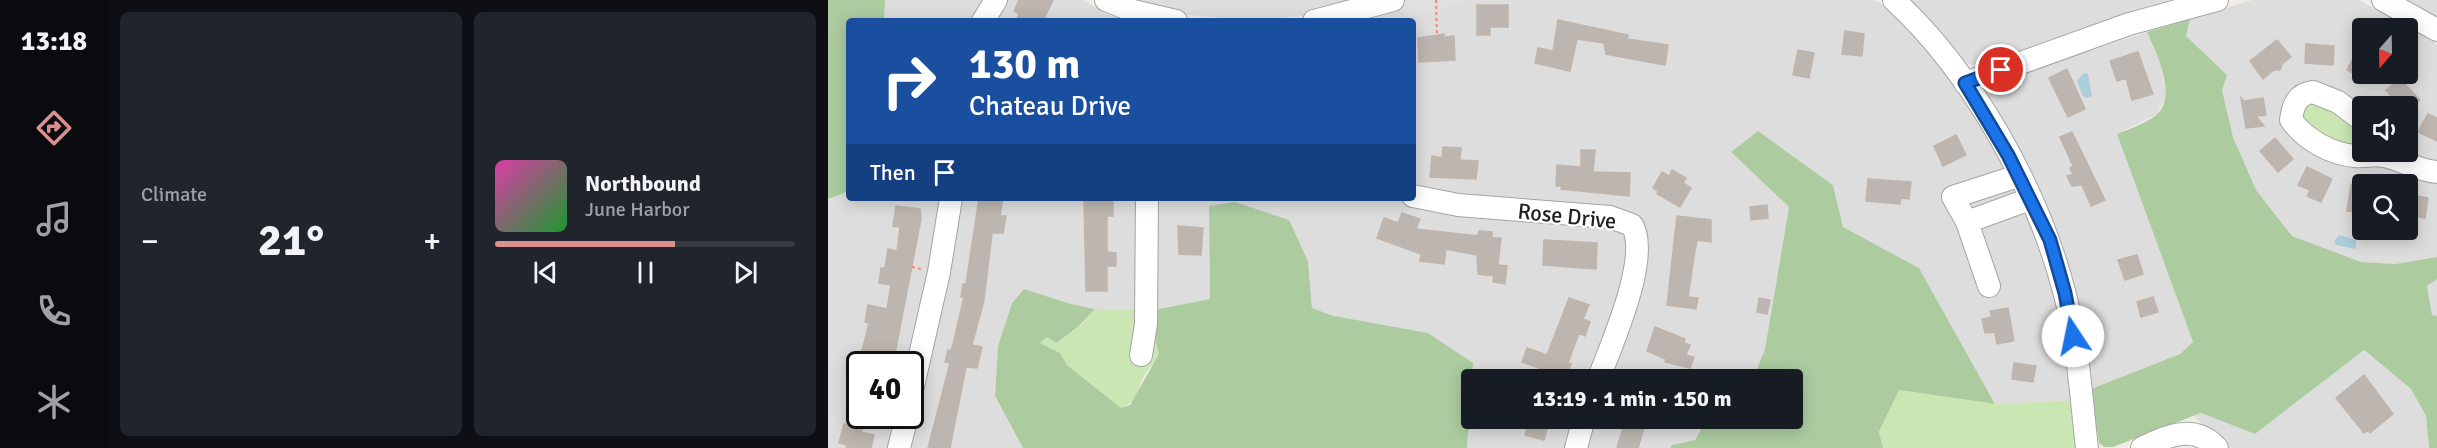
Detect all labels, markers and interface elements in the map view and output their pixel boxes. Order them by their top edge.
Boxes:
north arrow [2352,18,2418,84]
map controls [2352,18,2418,240]
text: 13:18 [21,25,87,58]
text: 130 m [969,39,1080,90]
icon: right [870,42,948,120]
pin [1975,44,2026,95]
icon: arrive [1984,53,2017,86]
text: Chateau Drive [969,90,1131,123]
button: sound [2352,96,2418,162]
icon: directions [33,107,75,149]
icon: arrive [928,156,961,189]
text: Then [870,159,916,186]
text: Northbound [585,170,701,197]
button: search [2352,174,2418,240]
text: Climate [141,182,207,207]
text: June Harbor [585,197,690,222]
street label: Rose Drive [1516,197,1618,235]
icon: music [33,198,75,240]
text: 21° [258,213,324,268]
text: − [141,221,159,262]
text: + [423,221,441,262]
icon: previous [529,256,562,289]
icon: pause [629,256,662,289]
icon: next [729,256,762,289]
icon: phone [33,290,75,332]
position arrow [2041,304,2105,368]
speed limit sign: 40 [846,351,924,429]
icon: climate [33,381,75,423]
text: 13:19 · 1 min · 150 m [1532,385,1732,412]

